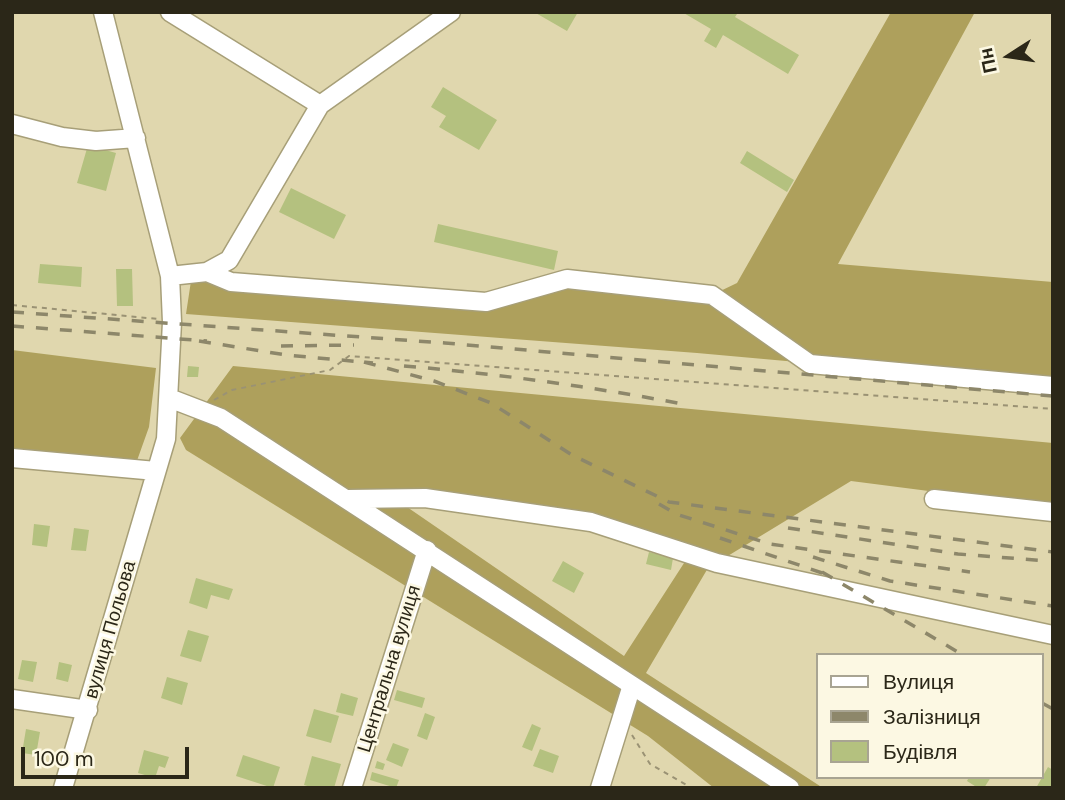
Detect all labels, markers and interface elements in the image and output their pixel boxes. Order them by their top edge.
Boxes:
north arrow [974,21,1044,91]
text: Пн [973,46,1003,75]
street label: вулиця Польова [80,558,142,702]
street label: Центральна вулиця [354,583,426,755]
legend [816,653,1044,779]
text: Вулиця [883,668,954,696]
text: Залізниця [883,703,981,731]
scale bar [24,734,192,778]
text: Будівля [883,738,957,766]
text: 100 m [34,745,94,773]

